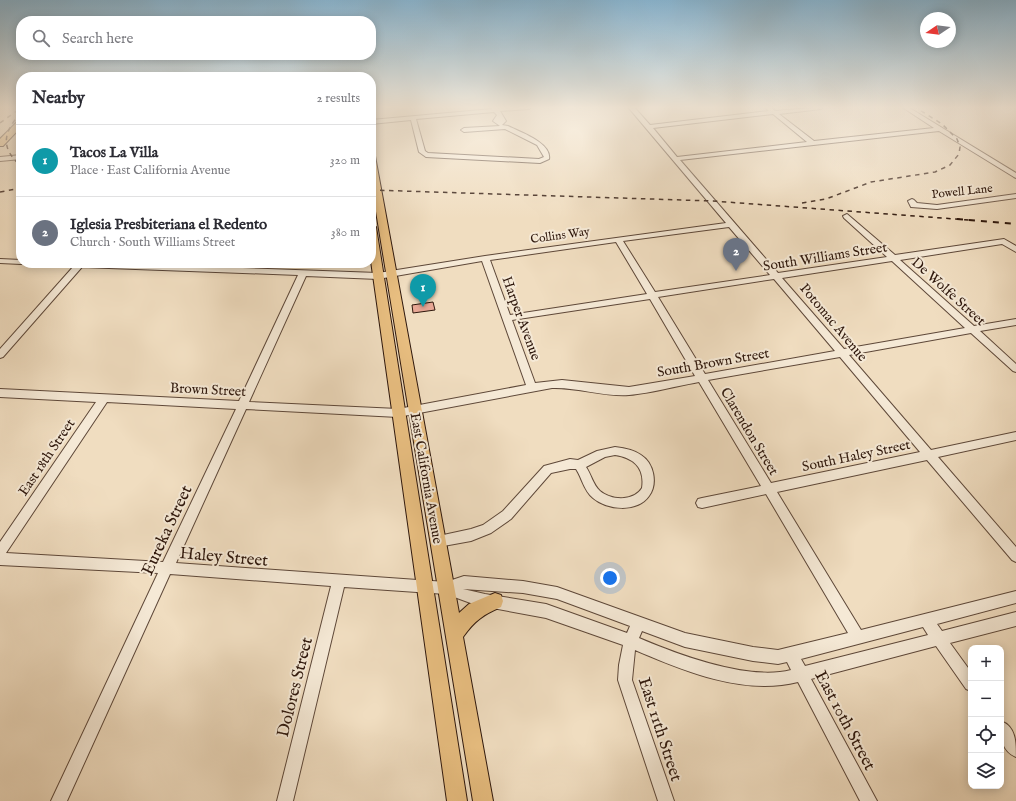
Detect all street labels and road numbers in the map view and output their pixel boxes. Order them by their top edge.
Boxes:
street label: Powell Lane [931,181,994,202]
street label: Collins Way [529,224,591,247]
street label: South Williams Street [762,238,889,276]
street label: De Wolfe Street [907,254,989,330]
street label: Harper Avenue [498,274,545,363]
street label: Potomac Avenue [795,280,871,366]
street label: South Brown Street [656,344,771,382]
street label: Brown Street [169,379,247,401]
street label: Clarendon Street [716,384,782,479]
street label: East California Avenue [406,411,447,546]
street label: East 18th Street [14,415,79,500]
street label: South Haley Street [800,436,912,476]
street label: Eureka Street [137,482,197,579]
street label: Haley Street [179,543,269,572]
street label: Dolores Street [273,635,318,740]
street label: East 10th Street [810,667,880,774]
street label: East 11th Street [633,675,686,784]

